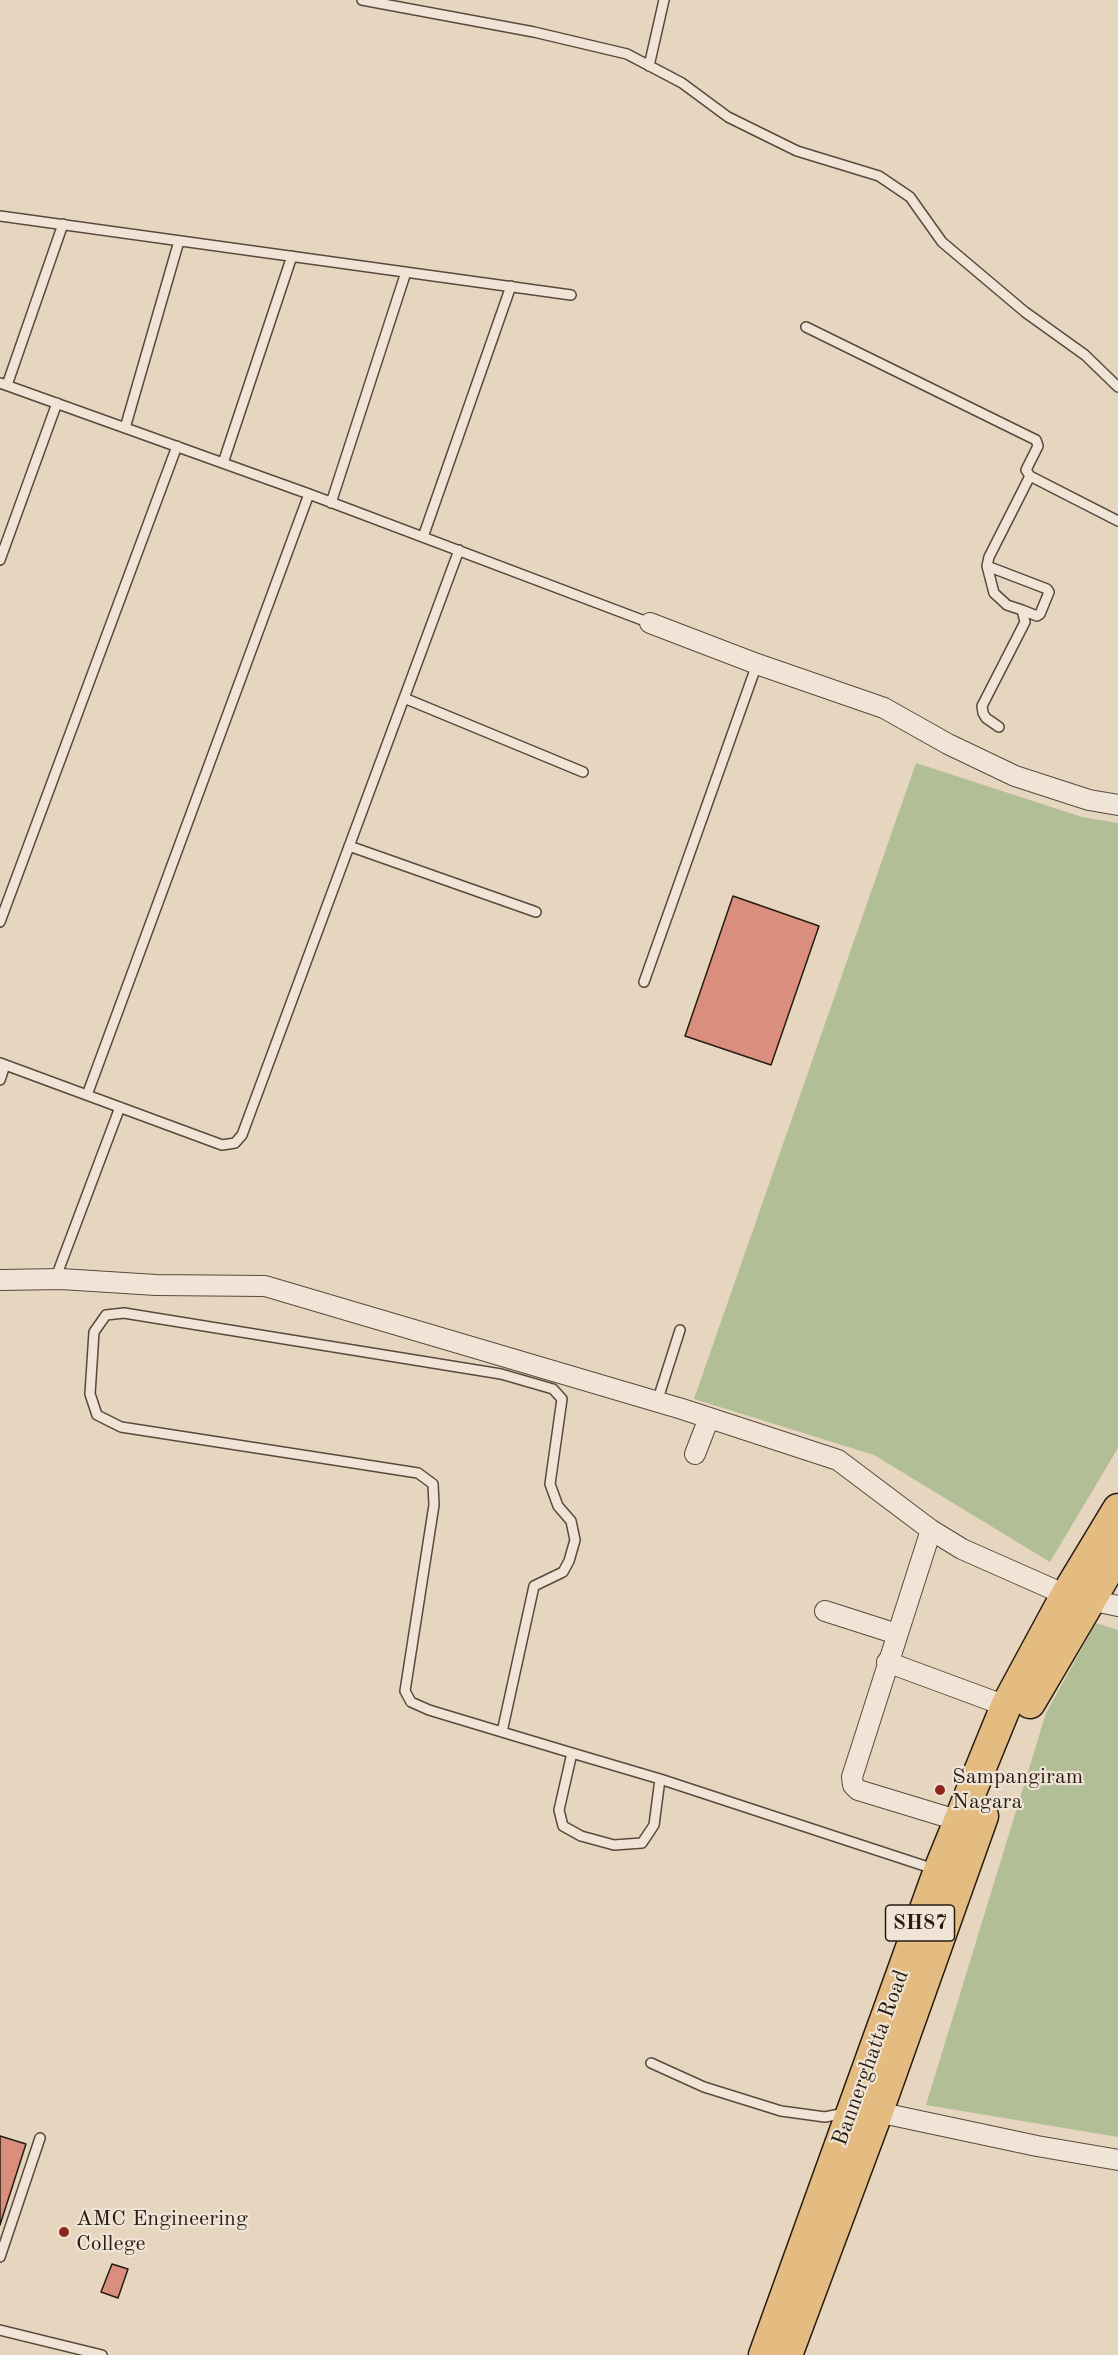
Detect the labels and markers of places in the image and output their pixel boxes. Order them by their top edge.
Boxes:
place label: Sampangiram Nagara [952,1764,1083,1816]
marker: Sampangiram Nagara [933,1783,947,1797]
place label: AMC Engineering College [76,2206,248,2258]
marker: AMC Engineering College [57,2225,71,2239]

